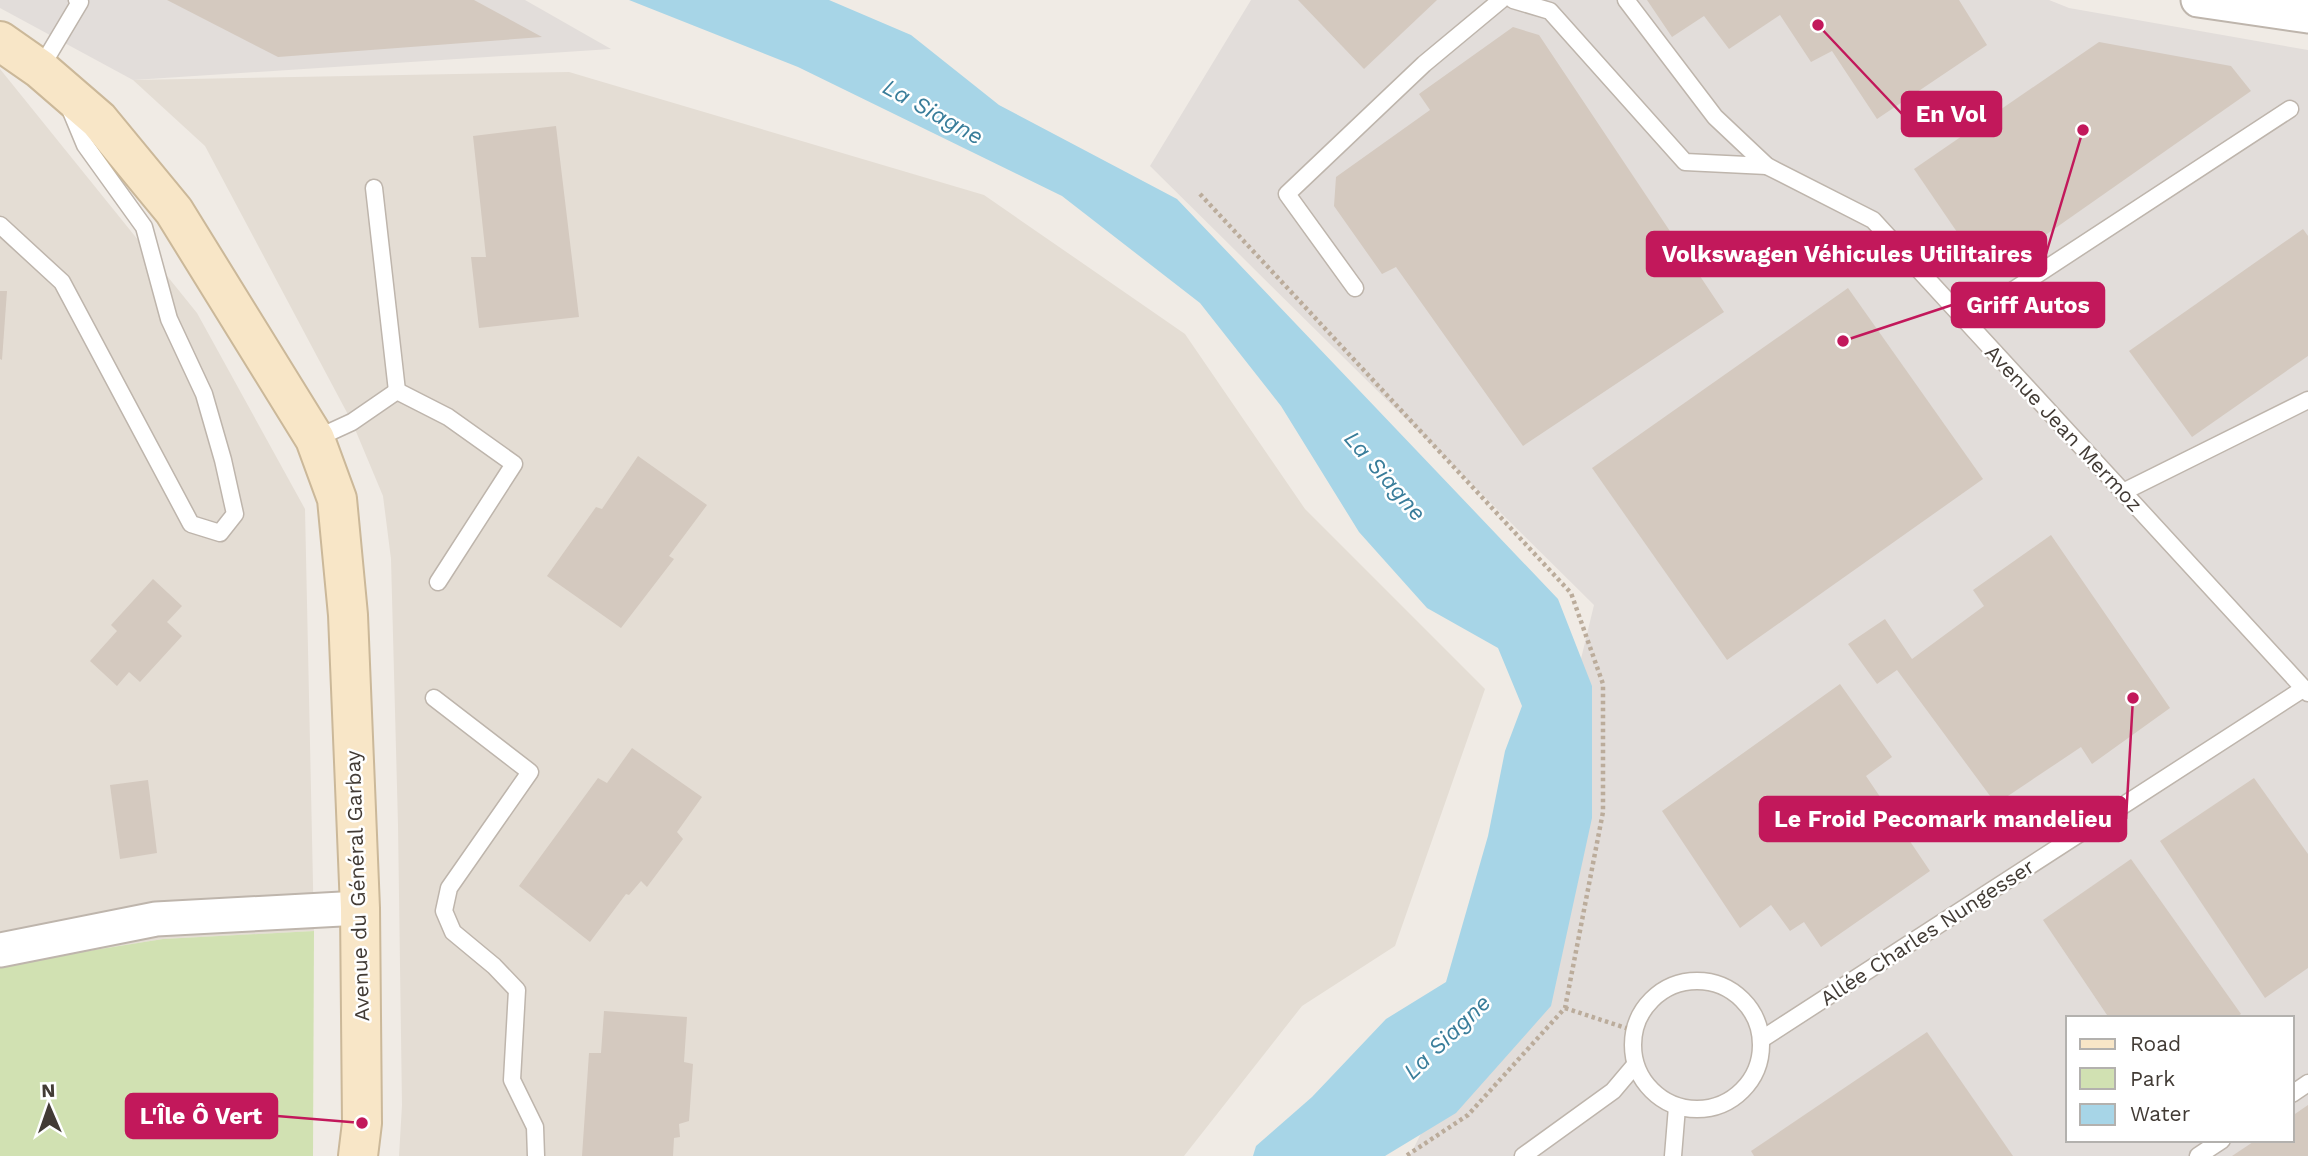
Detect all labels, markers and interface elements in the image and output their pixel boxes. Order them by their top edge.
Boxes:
water label: La Siagne [878,73,988,151]
callout: En Vol [1902,92,2001,136]
text: En Vol [1916,101,1987,128]
callout: Volkswagen Véhicules Utilitaires [1647,232,2046,276]
text: Volkswagen Véhicules Utilitaires [1662,241,2032,268]
callout: Griff Autos [1952,283,2104,327]
text: Griff Autos [1966,292,2090,319]
street label: Avenue Jean Mermoz [1980,339,2148,517]
water label: La Siagne [1339,425,1431,527]
street label: Avenue du Général Garbay [340,750,374,1022]
callout: Le Froid Pecomark mandelieu [1760,797,2126,841]
text: Le Froid Pecomark mandelieu [1774,806,2112,833]
street label: Allée Charles Nungesser [1815,853,2039,1011]
water label: La Siagne [1398,989,1496,1085]
legend [2066,1016,2294,1142]
text: Road [2130,1031,2181,1056]
text: Park [2130,1066,2175,1091]
north arrow [14,1072,84,1142]
text: N [41,1079,56,1102]
callout: L'Île Ô Vert [126,1094,277,1138]
text: Water [2130,1101,2191,1126]
text: L'Île Ô Vert [140,1103,262,1130]

